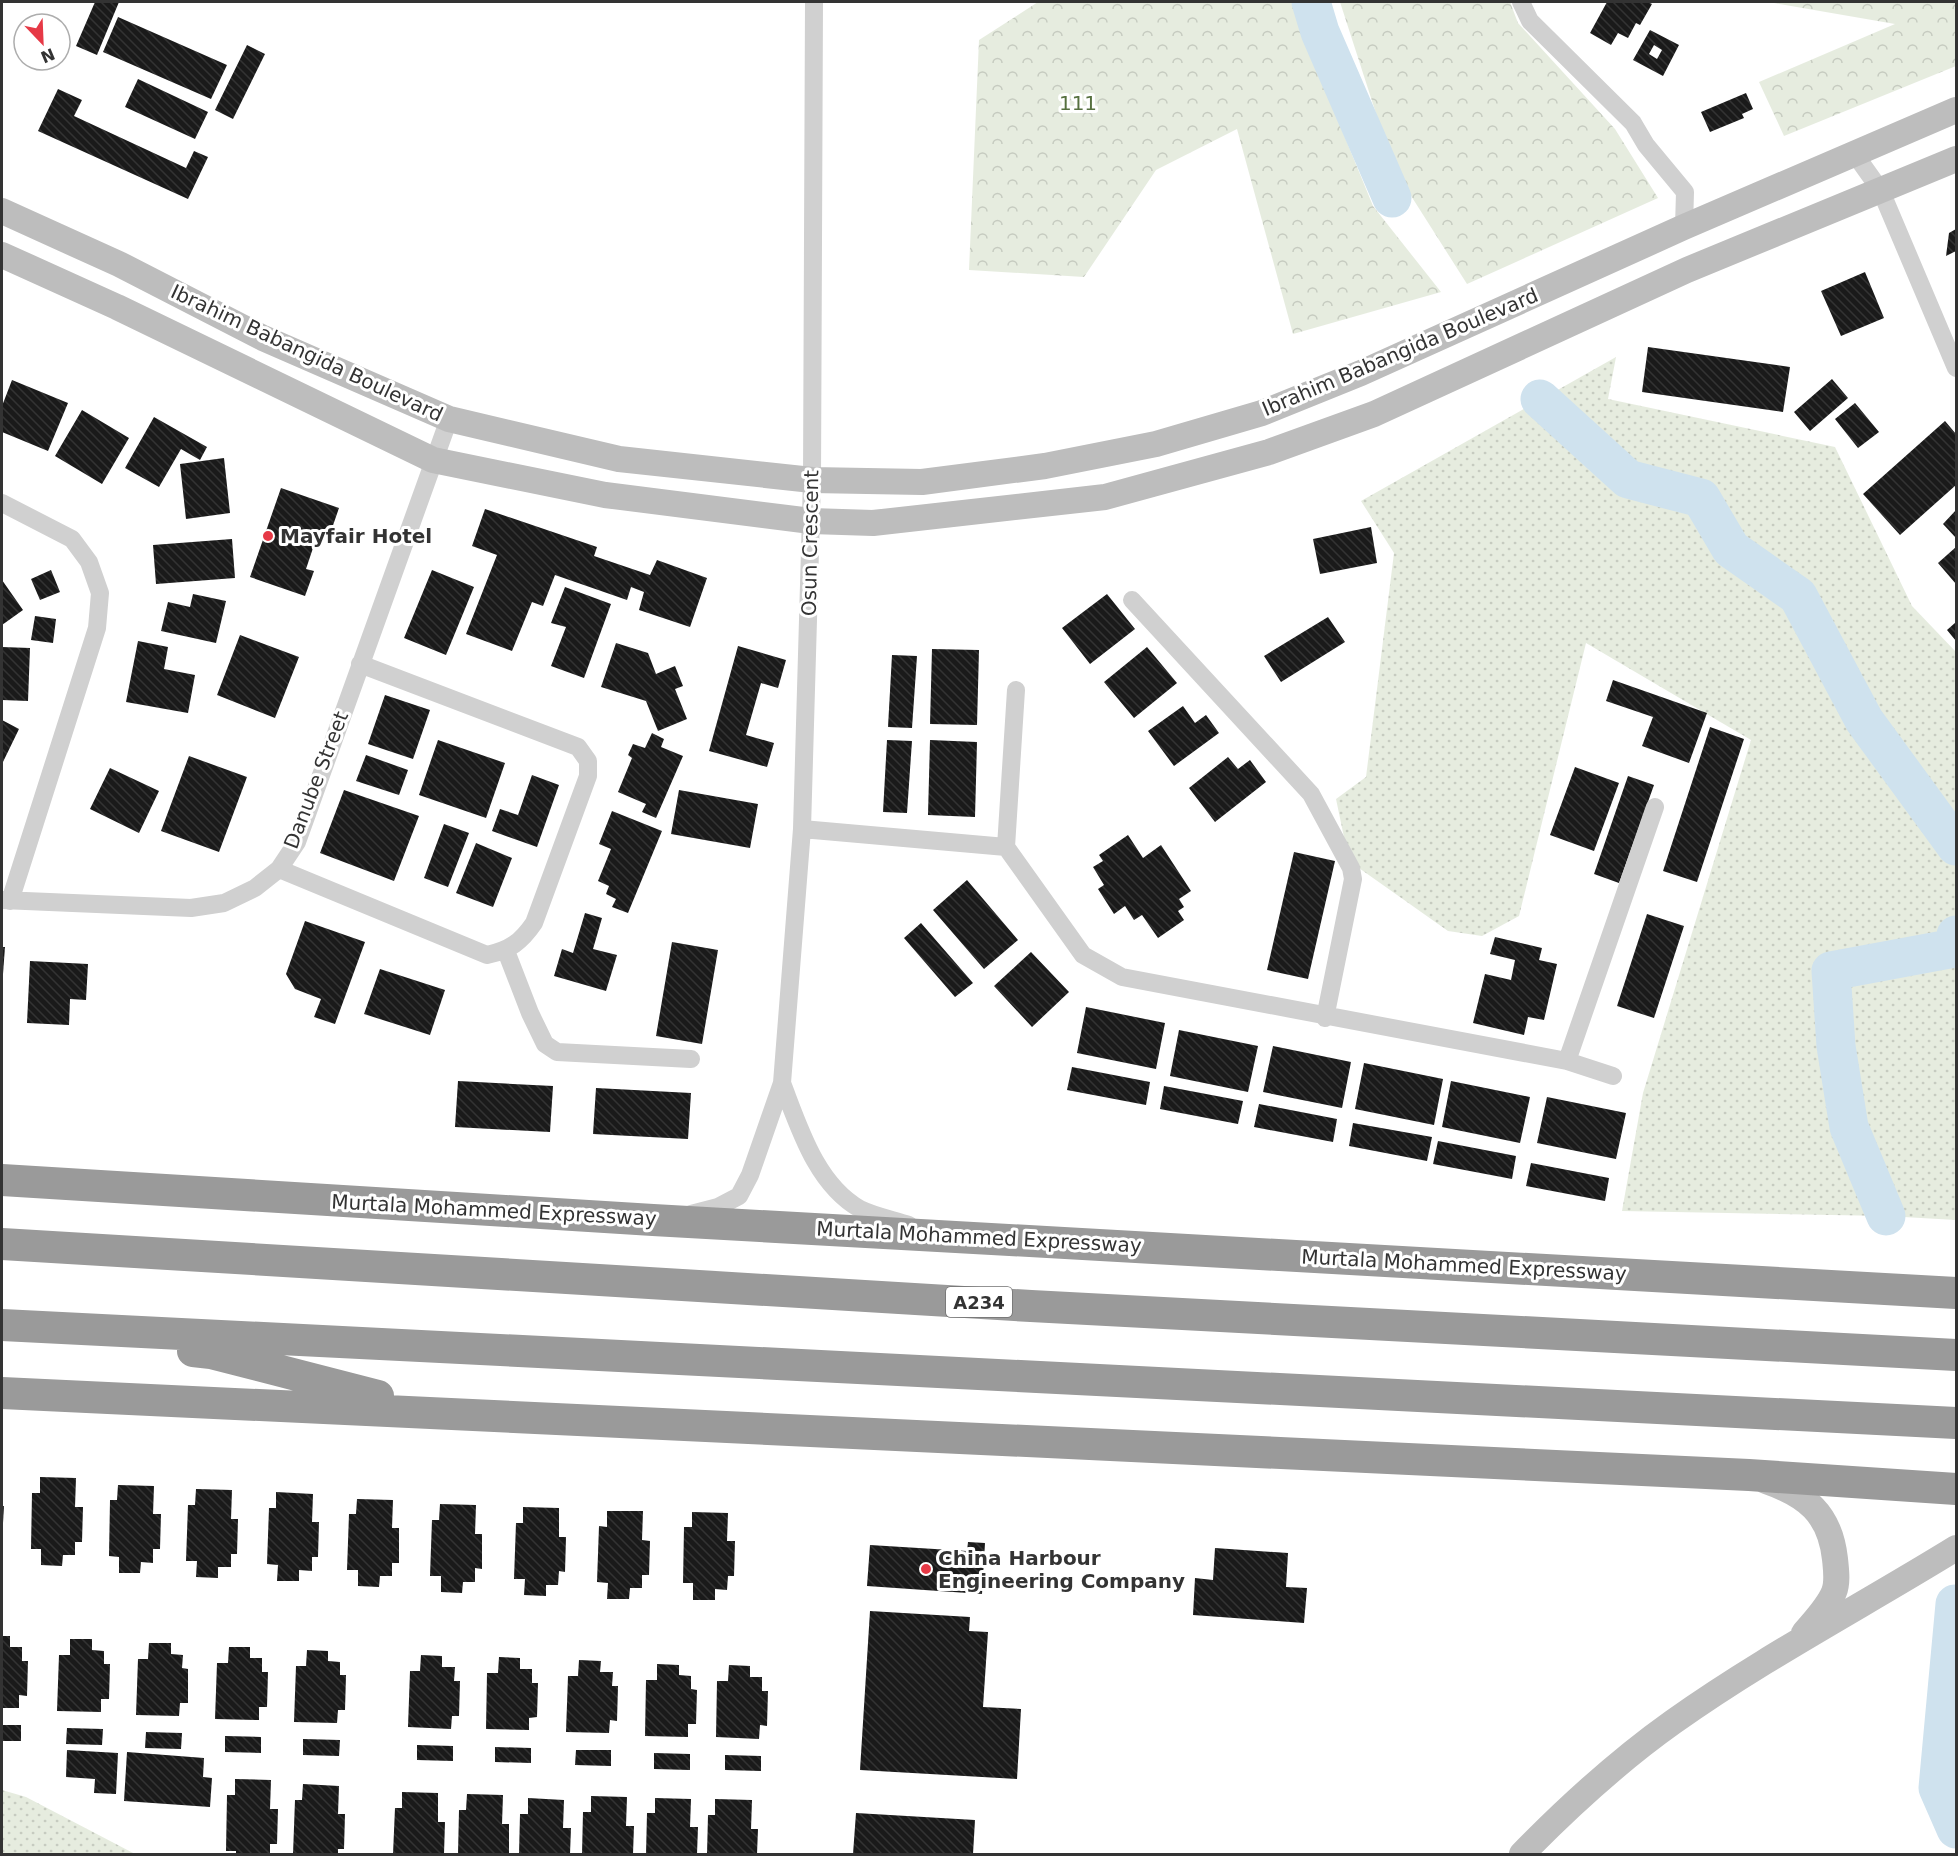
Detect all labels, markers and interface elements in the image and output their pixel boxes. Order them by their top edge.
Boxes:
north arrow [12,12,72,72]
text: N [38,44,58,67]
park label: 111 [1059,91,1097,115]
street label: Ibrahim Babangida Boulevard [167,279,447,427]
street label: Ibrahim Babangida Boulevard [1258,283,1542,421]
street label: Osun Crescent [797,470,823,616]
place label: Mayfair Hotel [280,524,432,548]
marker: Mayfair Hotel [261,529,275,543]
street label: Danube Street [279,708,353,852]
street label: Murtala Mohammed Expressway [331,1189,657,1231]
street label: Murtala Mohammed Expressway [816,1216,1142,1258]
street label: Murtala Mohammed Expressway [1301,1244,1627,1286]
road number: A234 [946,1287,1012,1317]
place label: China Harbour Engineering Company [938,1546,1185,1593]
marker: China Harbour Engineering Company [919,1562,933,1576]

